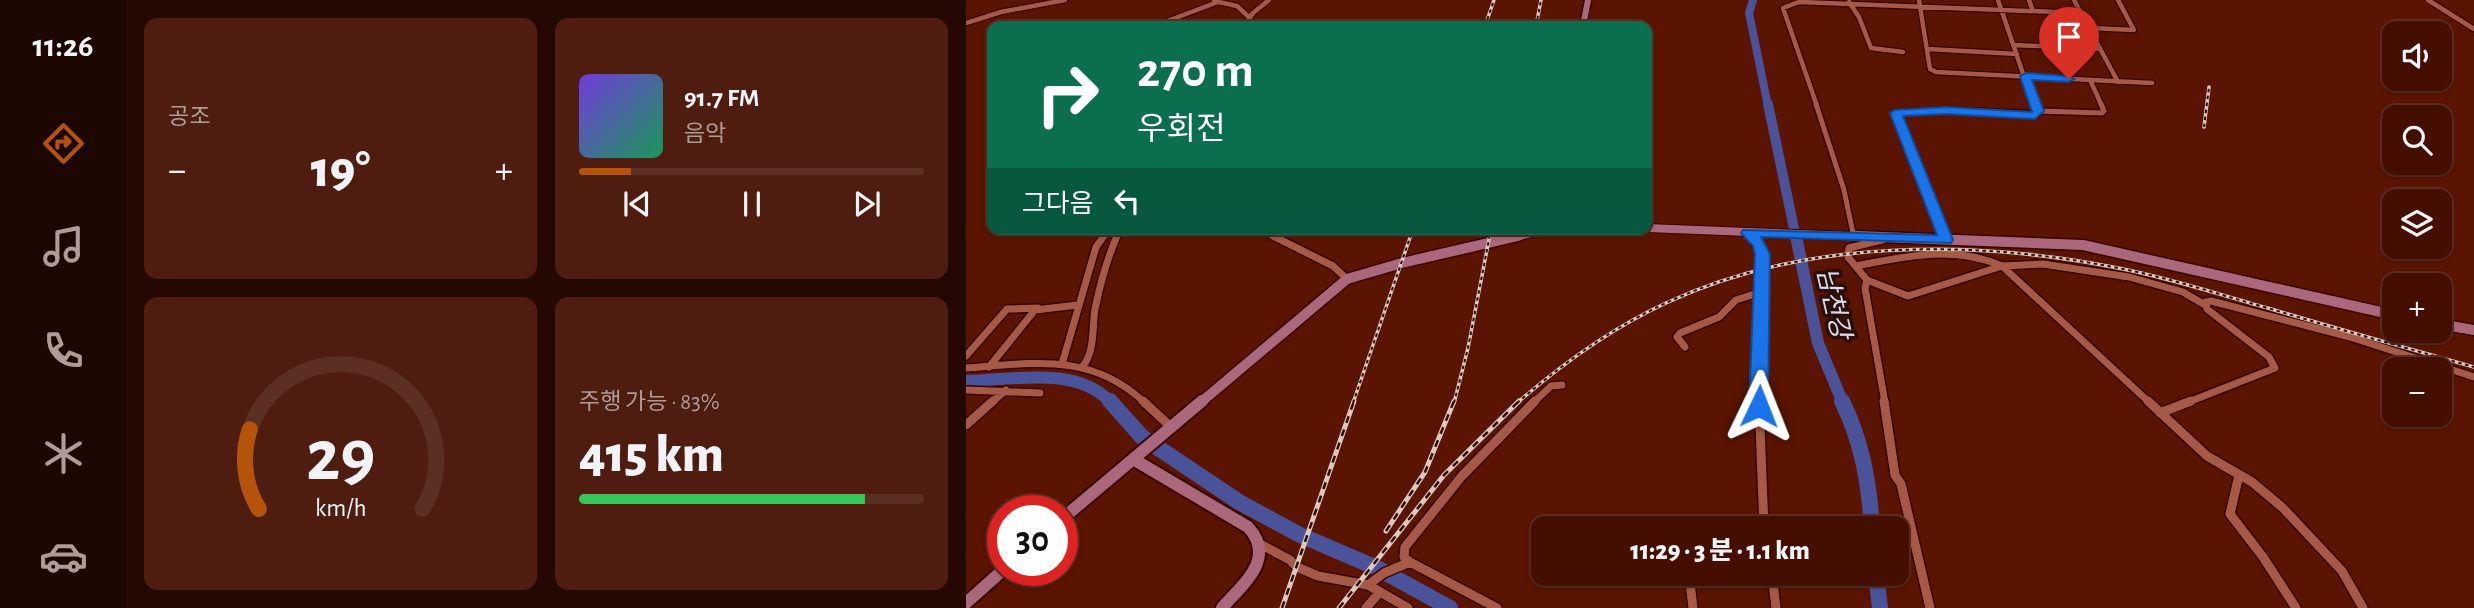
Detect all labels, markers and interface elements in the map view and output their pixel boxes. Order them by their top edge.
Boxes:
pin [2039,7,2099,79]
icon: arrive [2050,18,2088,56]
map controls [2382,21,2452,427]
button: sound [2382,21,2452,91]
text: 11:26 [33,30,93,62]
text: 270 m [1137,47,1254,96]
icon: right [1022,49,1113,140]
text: 91.7 FM [684,85,759,111]
button: search [2382,105,2452,175]
text: 공조 [168,106,210,129]
text: 우회전 [1137,113,1225,145]
icon: directions [39,119,88,168]
text: 음악 [684,123,726,146]
text: 19° [311,144,370,196]
text: − [168,152,186,190]
text: + [495,152,513,190]
icon: left [1108,182,1146,220]
icon: previous [618,185,656,223]
icon: pause [733,185,771,223]
icon: next [848,185,886,223]
button: layers [2382,189,2452,259]
text: 그다음 [1022,191,1094,217]
icon: music [39,222,88,271]
water label: 남천강 [1812,265,1855,344]
button: + [2382,273,2452,343]
icon: phone [39,326,88,375]
button: − [2382,357,2452,427]
position arrow [1722,369,1796,443]
text: 주행 가능 · 83% [579,391,720,414]
text: 29 [306,422,375,495]
icon: climate [39,429,88,478]
text: 415 km [579,429,724,481]
speed limit sign: 30 [987,495,1078,586]
text: km/h [315,496,366,521]
icon: car [39,532,88,581]
text: 11:29 · 3 분 · 1.1 km [1630,538,1810,564]

